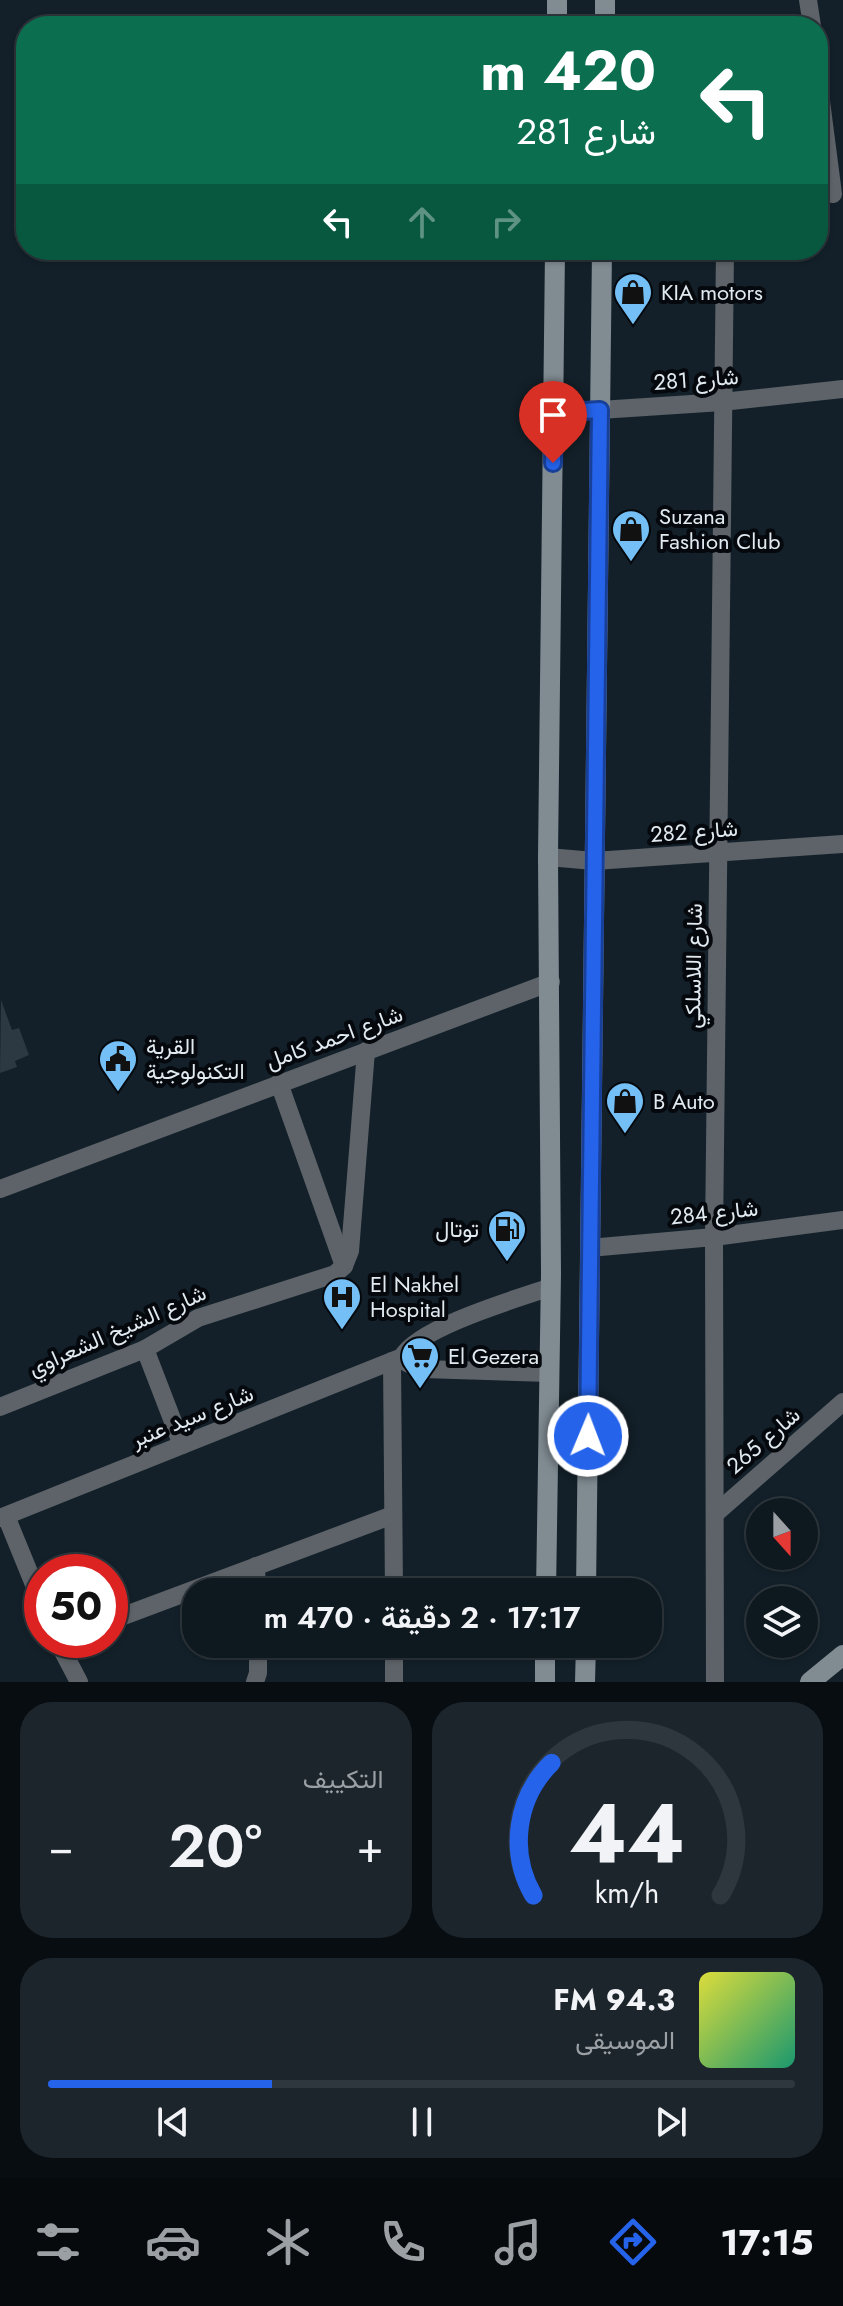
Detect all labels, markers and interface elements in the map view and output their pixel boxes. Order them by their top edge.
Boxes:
text: 420 m [480,30,656,111]
icon: left [684,48,788,152]
text: شارع 281 [516,105,656,157]
icon: left [316,200,360,244]
icon: ahead [400,200,444,244]
icon: right [484,200,528,244]
shop icon: KIA motors [612,271,654,326]
place label: KIA motors [661,276,763,308]
street label: شارع 281 [652,360,740,398]
pin [519,381,587,463]
icon: arrive [531,393,575,437]
place label: Suzana Fashion Club [659,500,780,557]
shop icon: Suzana Fashion Club [610,508,652,563]
street label: شارع 282 [649,812,739,850]
street label: شارع اللاسلكي [676,903,713,1029]
street label: شارع احمد كامل [261,997,407,1077]
place label: القرية التكنولوجية [146,1030,245,1087]
public building icon: القرية التكنولوجية [97,1038,139,1093]
shop icon: B Auto [604,1080,646,1135]
place label: B Auto [653,1085,715,1117]
street label: شارع 284 [668,1191,760,1233]
fuel station icon: توتال [486,1208,528,1263]
place label: توتال [435,1213,479,1245]
place label: El Nakhel Hospital [370,1268,459,1325]
street label: شارع الشيخ الشعراوي [23,1276,212,1386]
hospital icon: El Nakhel Hospital [321,1276,363,1331]
supermarket icon: El Gezera [399,1335,441,1390]
place label: El Gezera [448,1340,539,1372]
street label: شارع سيد عنبر [125,1377,258,1455]
position arrow [546,1394,630,1478]
street label: شارع 265 [719,1399,807,1481]
north arrow [746,1498,818,1570]
map controls [746,1498,818,1658]
speed limit sign: 50 [24,1554,128,1658]
button: layers [746,1586,818,1658]
text: 17:17 · 2 دقيقة · 470 m [264,1596,580,1639]
text: التكييف [303,1760,384,1798]
text: 44 [569,1773,685,1893]
text: 20° [168,1803,262,1890]
text: − [48,1815,74,1879]
text: + [356,1815,384,1879]
text: km/h [595,1872,660,1914]
text: 94.3 FM [553,1978,675,2021]
text: الموسيقى [575,2021,675,2059]
icon: previous [151,2100,195,2144]
icon: pause [400,2100,444,2144]
icon: next [649,2100,693,2144]
icon: filters [30,2214,86,2270]
icon: car [145,2214,201,2270]
icon: climate [260,2214,316,2270]
icon: phone [375,2214,431,2270]
icon: music [490,2214,546,2270]
icon: directions [605,2214,661,2270]
text: 17:15 [720,2216,813,2268]

